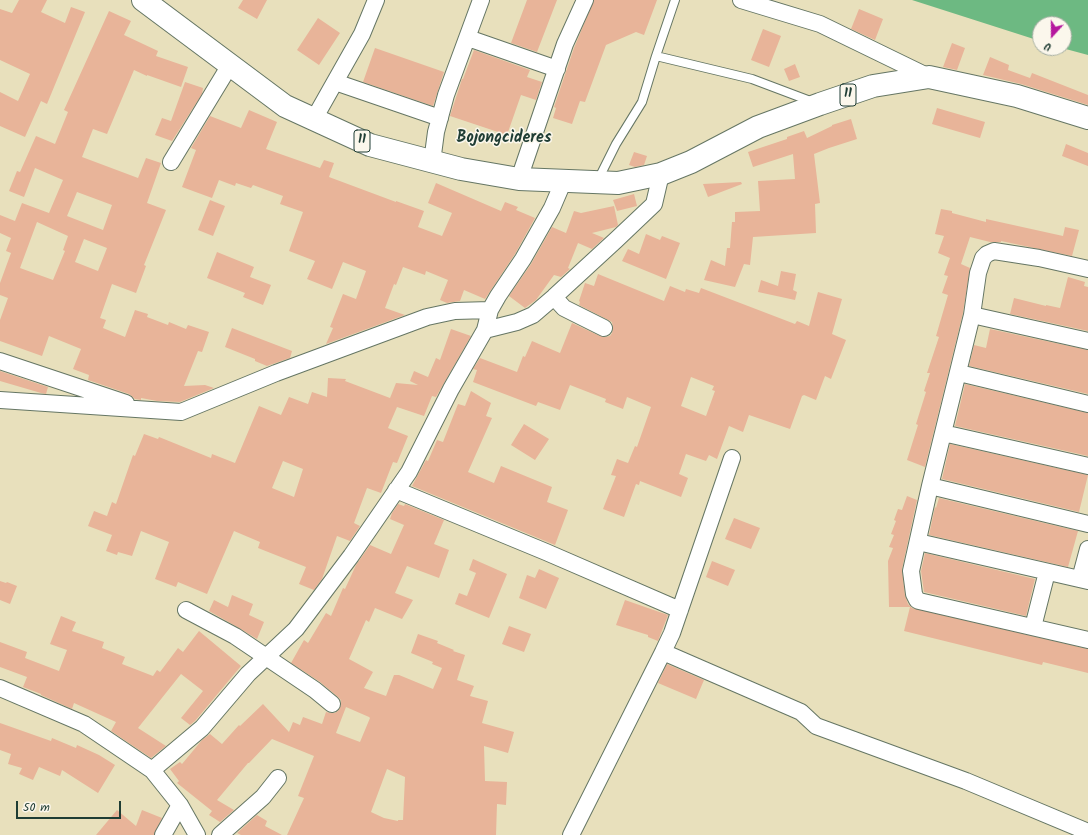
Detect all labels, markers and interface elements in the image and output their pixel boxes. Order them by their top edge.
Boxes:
north arrow [1032,16,1072,56]
text: U [1042,37,1054,56]
road number: 11 [840,84,856,106]
district label: Bojongcideres [457,129,551,149]
road number: 11 [354,130,370,152]
scale bar [18,793,123,819]
text: 50 m [23,798,50,817]

